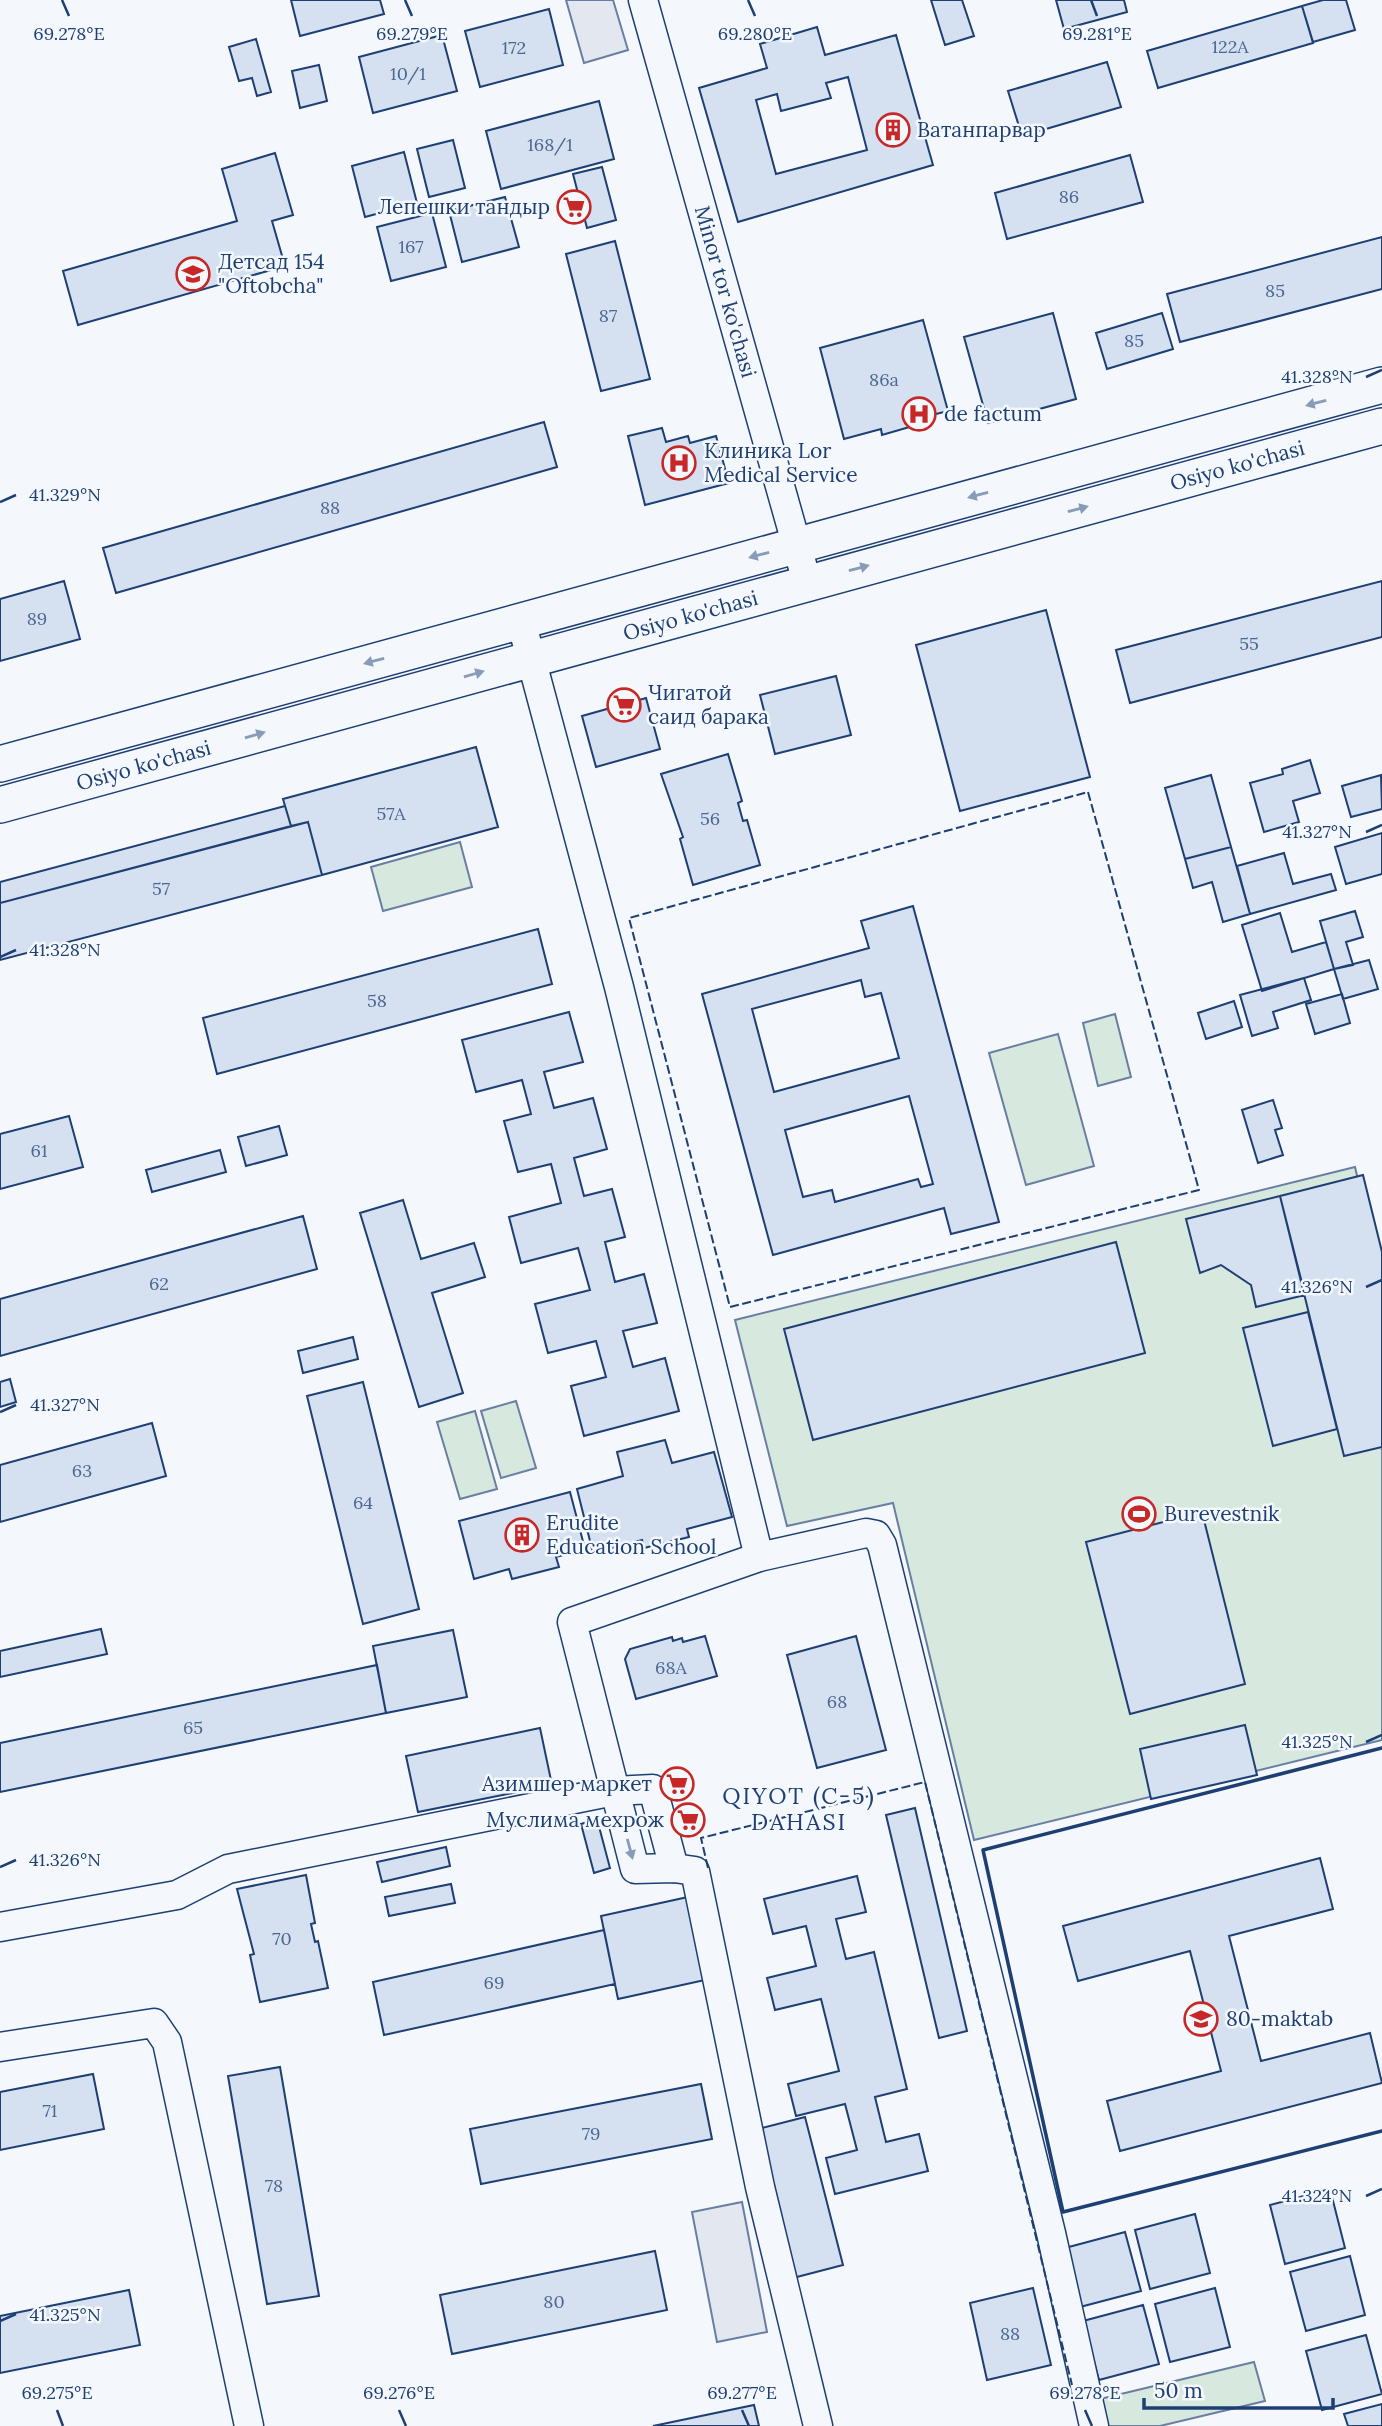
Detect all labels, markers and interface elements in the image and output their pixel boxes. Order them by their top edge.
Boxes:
text: 69.278°E [33,22,105,45]
text: 69.279°E [376,22,448,45]
text: 69.280°E [718,22,792,45]
text: 69.281°E [1062,22,1132,45]
house number: 122A [1211,35,1249,58]
house number: 172 [502,36,526,59]
house number: 10/1 [390,62,426,85]
building icon: Ватанпарвар [874,111,912,149]
place label: Ватанпарвар [917,116,1046,143]
house number: 168/1 [527,133,573,156]
house number: 86 [1059,185,1079,208]
supermarket icon: Лепешки тандыр [555,188,593,226]
place label: Лепешки тандыр [378,193,550,220]
street label: Minor tor ko'chasi [689,202,763,381]
house number: 167 [398,235,424,258]
place label: Детсад 154 "Oftobcha" [218,248,325,299]
school or university icon: Детсад 154 "Oftobcha" [174,255,212,293]
house number: 85 [1265,279,1285,302]
house number: 87 [599,304,617,327]
house number: 85 [1124,329,1144,352]
text: 41.328°N [1281,365,1353,388]
house number: 86a [869,368,899,391]
hospital icon: de factum [900,395,938,433]
one-way arrow [1305,398,1327,409]
place label: de factum [944,400,1042,427]
street label: Osiyo ko'chasi [1167,434,1308,497]
place label: Клиника Lor Medical Service [704,437,858,488]
hospital icon: Клиника Lor Medical Service [660,444,698,482]
text: 41.329°N [29,483,101,506]
one-way arrow [967,490,989,501]
house number: 88 [320,496,340,519]
one-way arrow [1067,503,1089,514]
one-way arrow [748,550,770,561]
one-way arrow [848,563,869,573]
street label: Osiyo ko'chasi [620,584,761,646]
house number: 89 [27,607,47,630]
house number: 55 [1239,632,1259,655]
one-way arrow [363,656,385,667]
one-way arrow [464,668,485,678]
place label: Чигатой саид барака [648,679,769,730]
supermarket icon: Чигатой саид барака [605,686,643,724]
one-way arrow [244,729,265,739]
street label: Osiyo ko'chasi [73,734,214,796]
house number: 57A [377,802,406,825]
house number: 56 [700,807,720,830]
text: 41.327°N [1282,820,1352,843]
house number: 57 [152,877,170,900]
text: 41.328°N [29,938,101,961]
house number: 58 [367,989,387,1012]
house number: 61 [31,1139,47,1162]
house number: 62 [149,1272,169,1295]
text: 41.326°N [1281,1275,1353,1298]
text: 41.327°N [30,1393,100,1416]
house number: 63 [72,1459,92,1482]
house number: 64 [353,1491,373,1514]
sports icon: Burevestnik [1120,1495,1158,1533]
place label: Burevestnik [1164,1500,1280,1527]
place label: Erudite Education School [546,1509,717,1560]
building icon: Erudite Education School [503,1516,541,1554]
house number: 68А [655,1656,688,1679]
house number: 68 [827,1690,847,1713]
house number: 65 [183,1716,203,1739]
text: 41.325°N [1281,1730,1353,1753]
supermarket icon: Азимшер маркет [658,1765,696,1803]
place label: Азимшер маркет [481,1770,652,1797]
district label: QIYOT (C-5) DAHASI [722,1781,876,1836]
supermarket icon: Муслима мехрож [669,1801,707,1839]
place label: Муслима мехрож [486,1806,665,1833]
one-way arrow [625,1839,635,1860]
text: 41.326°N [29,1848,101,1871]
house number: 70 [272,1927,292,1950]
house number: 69 [484,1971,504,1994]
school or university icon: 80-maktab [1182,2000,1220,2038]
place label: 80-maktab [1226,2005,1333,2032]
house number: 71 [43,2099,57,2122]
house number: 79 [582,2122,600,2145]
house number: 78 [265,2174,283,2197]
text: 41.324°N [1282,2184,1352,2207]
house number: 80 [543,2290,565,2313]
text: 41.325°N [29,2303,101,2326]
house number: 88 [1000,2322,1020,2345]
scale bar [1144,2366,1333,2410]
text: 50 m [1154,2377,1203,2404]
text: 69.275°E [21,2381,93,2404]
text: 69.276°E [363,2381,435,2404]
text: 69.277°E [707,2381,777,2404]
text: 69.278°E [1049,2381,1121,2404]

